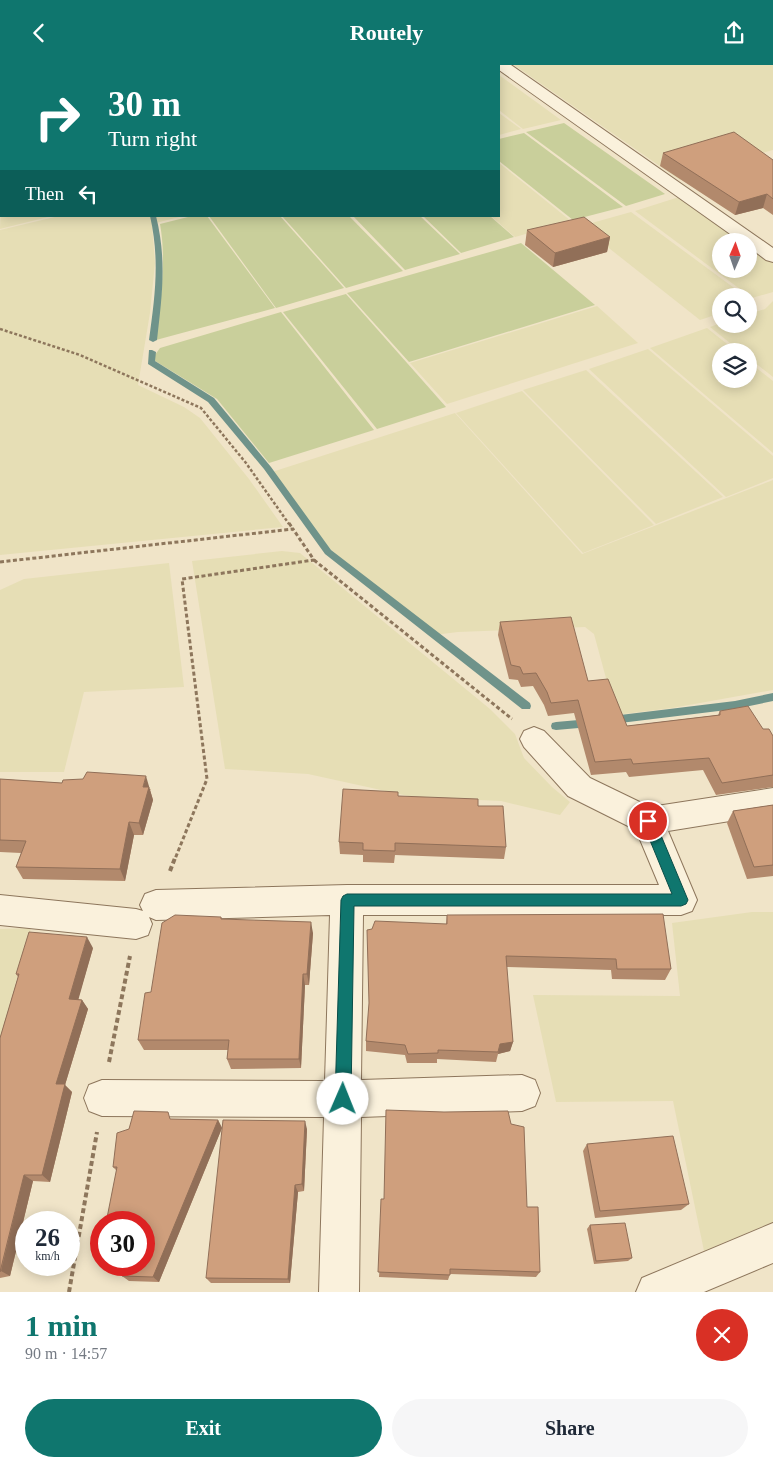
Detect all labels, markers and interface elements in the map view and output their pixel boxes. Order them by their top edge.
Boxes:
icon: back [25,19,53,47]
icon: share [720,19,748,47]
text: Routely [350,20,423,45]
icon: right [25,85,90,150]
text: 30 m [108,85,181,124]
text: Turn right [108,126,197,151]
icon: left [74,180,102,208]
text: Then [25,183,64,204]
north arrow [712,233,758,277]
map controls [712,233,757,388]
button: search [712,288,757,333]
button: layers [712,343,757,388]
pin [627,800,669,842]
icon: arrive [634,807,662,835]
position arrow [316,1072,368,1124]
speed limit sign: 30 [90,1211,155,1276]
text: 26 [35,1224,60,1251]
text: km/h [35,1249,60,1263]
text: 1 min [25,1309,98,1342]
button: close [696,1309,748,1361]
text: 90 m · 14:57 [25,1345,107,1362]
button: Exit [25,1399,382,1457]
button: Share [392,1399,748,1457]

